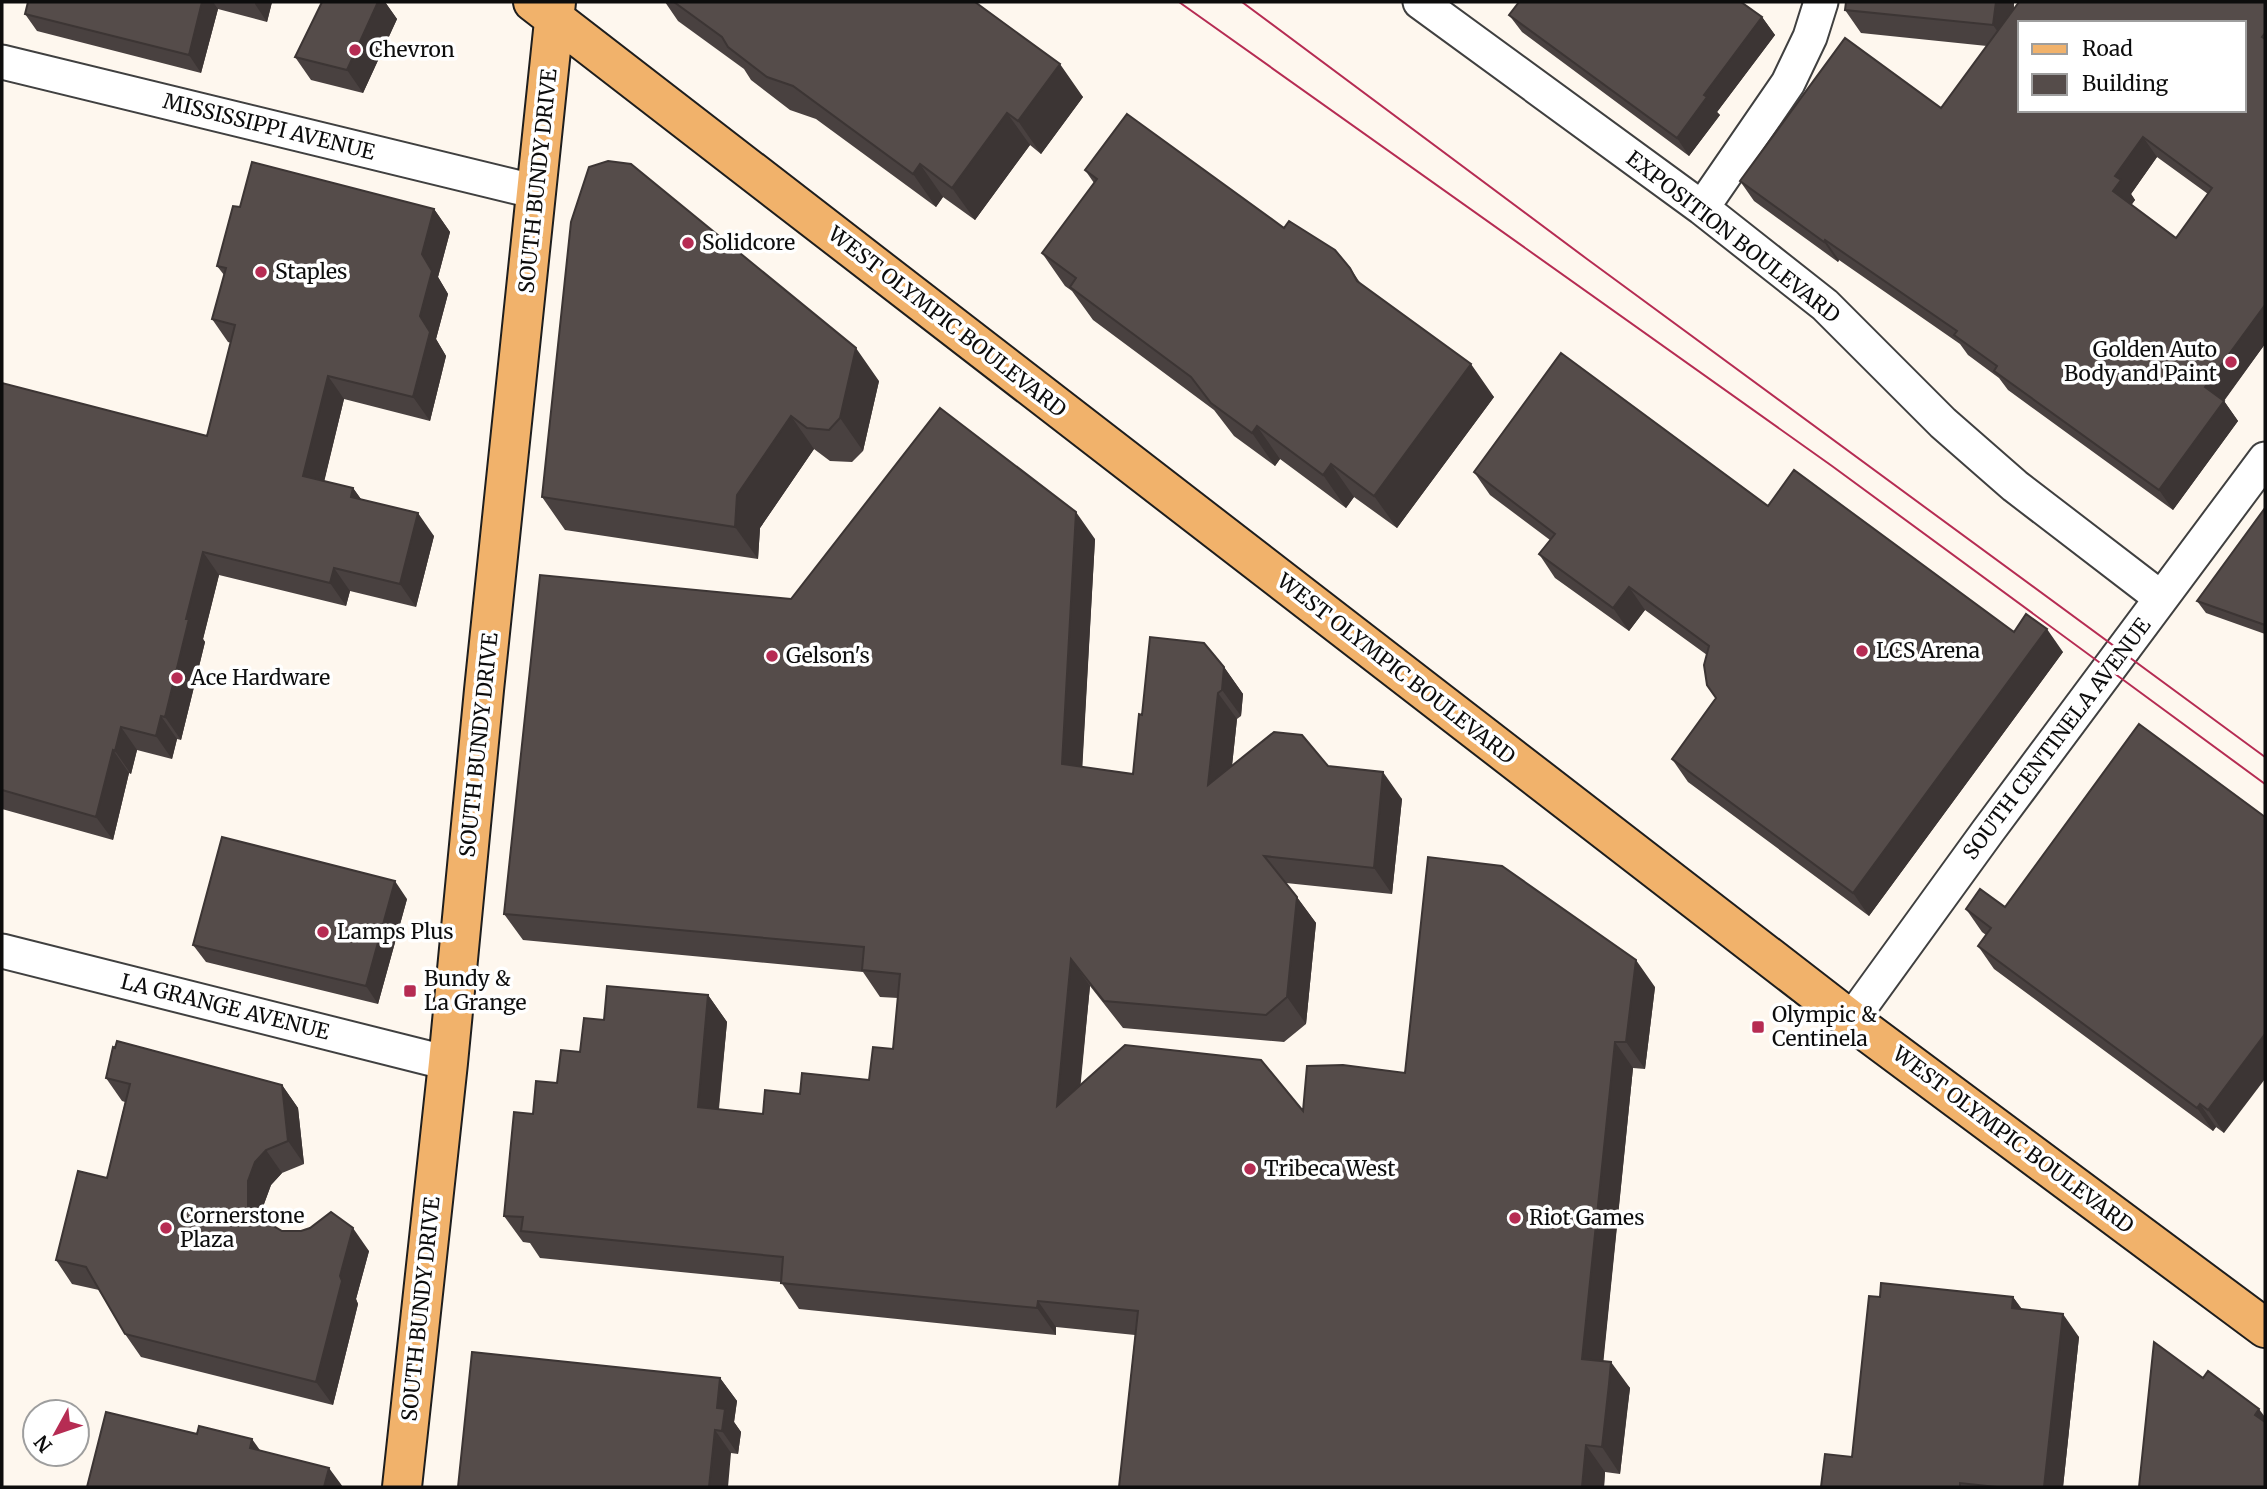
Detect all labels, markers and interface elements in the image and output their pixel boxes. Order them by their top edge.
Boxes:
legend [2018,21,2246,112]
text: Road [2082,35,2133,62]
place label: Chevron [369,36,455,63]
marker: Chevron [347,42,363,58]
street label: SOUTH BUNDY DRIVE [512,67,563,295]
text: Building [2082,70,2169,97]
street label: MISSISSIPPI AVENUE [160,87,379,166]
street label: EXPOSITION BOULEVARD [1621,145,1846,329]
street label: WEST OLYMPIC BOULEVARD [822,220,1072,423]
place label: Solidcore [702,229,795,256]
marker: Solidcore [680,235,696,251]
place label: Staples [275,258,347,285]
marker: Staples [253,264,269,280]
place label: Golden Auto Body and Paint [2064,336,2217,387]
marker: Golden Auto Body and Paint [2223,354,2239,370]
street label: WEST OLYMPIC BOULEVARD [1271,567,1521,770]
street label: SOUTH CENTINELA AVENUE [1957,612,2157,865]
street label: SOUTH BUNDY DRIVE [453,631,504,859]
place label: LCS Arena [1876,637,1980,664]
place label: Gelson's [786,642,870,669]
marker: LCS Arena [1854,643,1870,659]
marker: Gelson's [764,648,780,664]
place label: Ace Hardware [190,664,330,691]
marker: Ace Hardware [169,670,185,686]
place label: Lamps Plus [337,918,454,945]
marker: Lamps Plus [315,924,331,940]
place label: Bundy & La Grange [424,965,527,1016]
street label: LA GRANGE AVENUE [118,968,333,1046]
marker: Bundy & La Grange [402,983,418,999]
place label: Olympic & Centinela [1772,1001,1877,1052]
marker: Olympic & Centinela [1750,1019,1766,1035]
street label: WEST OLYMPIC BOULEVARD [1887,1039,2139,1239]
place label: Tribeca West [1264,1155,1395,1182]
marker: Tribeca West [1242,1161,1258,1177]
street label: SOUTH BUNDY DRIVE [395,1195,446,1423]
place label: Cornerstone Plaza [180,1202,304,1253]
place label: Riot Games [1529,1204,1644,1231]
marker: Riot Games [1507,1210,1523,1226]
marker: Cornerstone Plaza [158,1220,174,1236]
north arrow [21,1398,91,1468]
text: N [29,1430,57,1457]

